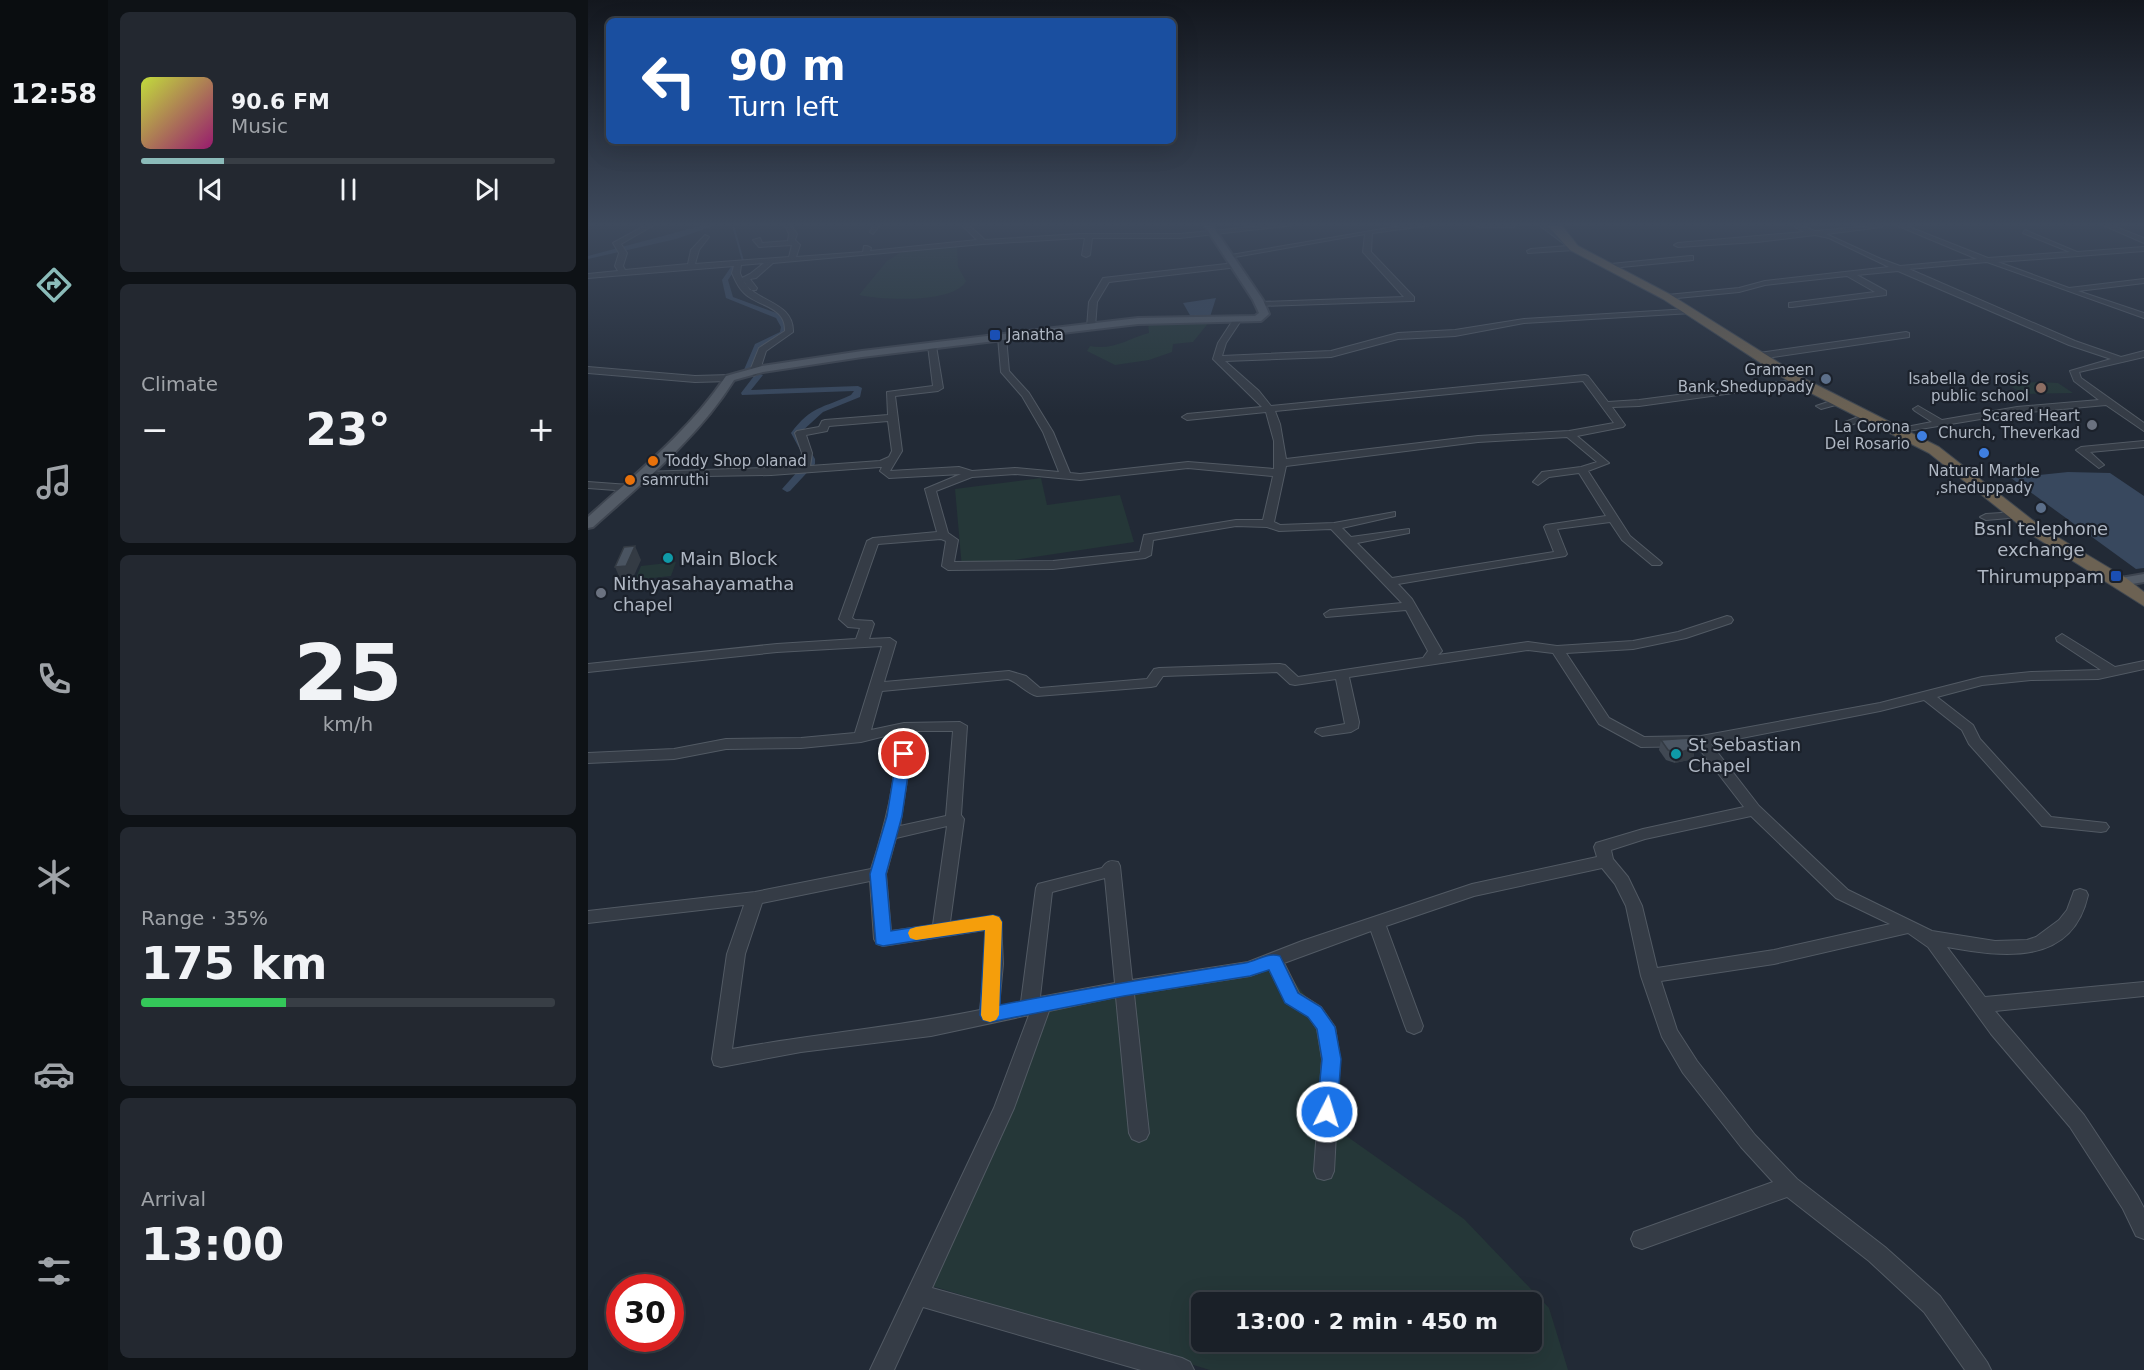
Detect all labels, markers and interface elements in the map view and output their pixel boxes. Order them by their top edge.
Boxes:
text: 90 m [729,41,846,90]
icon: left [630,42,708,120]
text: 12:58 [11,78,97,109]
text: 90.6 FM [231,89,330,114]
text: Turn left [729,91,839,122]
text: Music [231,114,288,138]
icon: previous [194,173,227,206]
icon: pause [332,173,365,206]
icon: next [470,173,503,206]
icon: directions [33,264,75,306]
place label: Janatha [1006,326,1064,344]
marker: Janatha [988,328,1002,342]
place label: Grameen Bank,Sheduppady [1678,361,1814,396]
place label: Isabella de rosis public school [1908,370,2029,405]
text: Climate [141,372,218,396]
marker: Grameen Bank,Sheduppady [1819,372,1833,386]
marker: Isabella de rosis public school [2034,381,2048,395]
text: 23° [305,403,391,456]
place label: Scared Heart Church, Theverkad [1938,407,2080,442]
text: − [141,410,169,449]
text: + [527,410,555,449]
place label: La Corona Del Rosario [1825,418,1910,453]
marker: Scared Heart Church, Theverkad [2085,418,2099,432]
marker: La Corona Del Rosario [1915,429,1929,443]
marker: Natural Marble ,sheduppady [1977,446,1991,460]
place label: Toddy Shop olanad [664,452,807,470]
marker: Toddy Shop olanad [646,454,660,468]
icon: music [33,461,75,503]
place label: Natural Marble ,sheduppady [1928,462,2040,497]
place label: samruthi [642,471,709,489]
marker: samruthi [623,473,637,487]
marker: Bsnl telephone exchange [2034,501,2048,515]
place label: Bsnl telephone exchange [1974,518,2108,560]
place label: Main Block [680,548,778,569]
marker: Main Block [661,551,675,565]
place label: Thirumuppam [1976,566,2104,587]
marker: Thirumuppam [2109,569,2123,583]
place label: Nithyasahayamatha chapel [613,573,794,615]
marker: Nithyasahayamatha chapel [594,586,608,600]
text: 25 [294,628,402,718]
icon: phone [33,658,75,700]
text: km/h [323,712,373,736]
pin [878,728,929,779]
place label: St Sebastian Chapel [1688,734,1801,776]
icon: arrive [887,737,920,770]
marker: St Sebastian Chapel [1669,747,1683,761]
icon: climate [33,856,75,898]
text: Range · 35% [141,906,268,930]
text: 175 km [141,937,327,990]
icon: car [33,1053,75,1095]
position arrow [1295,1080,1359,1144]
text: Arrival [141,1187,206,1211]
text: 13:00 [141,1218,284,1271]
icon: filters [33,1250,75,1292]
speed limit sign: 30 [606,1274,684,1352]
text: 13:00 · 2 min · 450 m [1235,1309,1498,1334]

